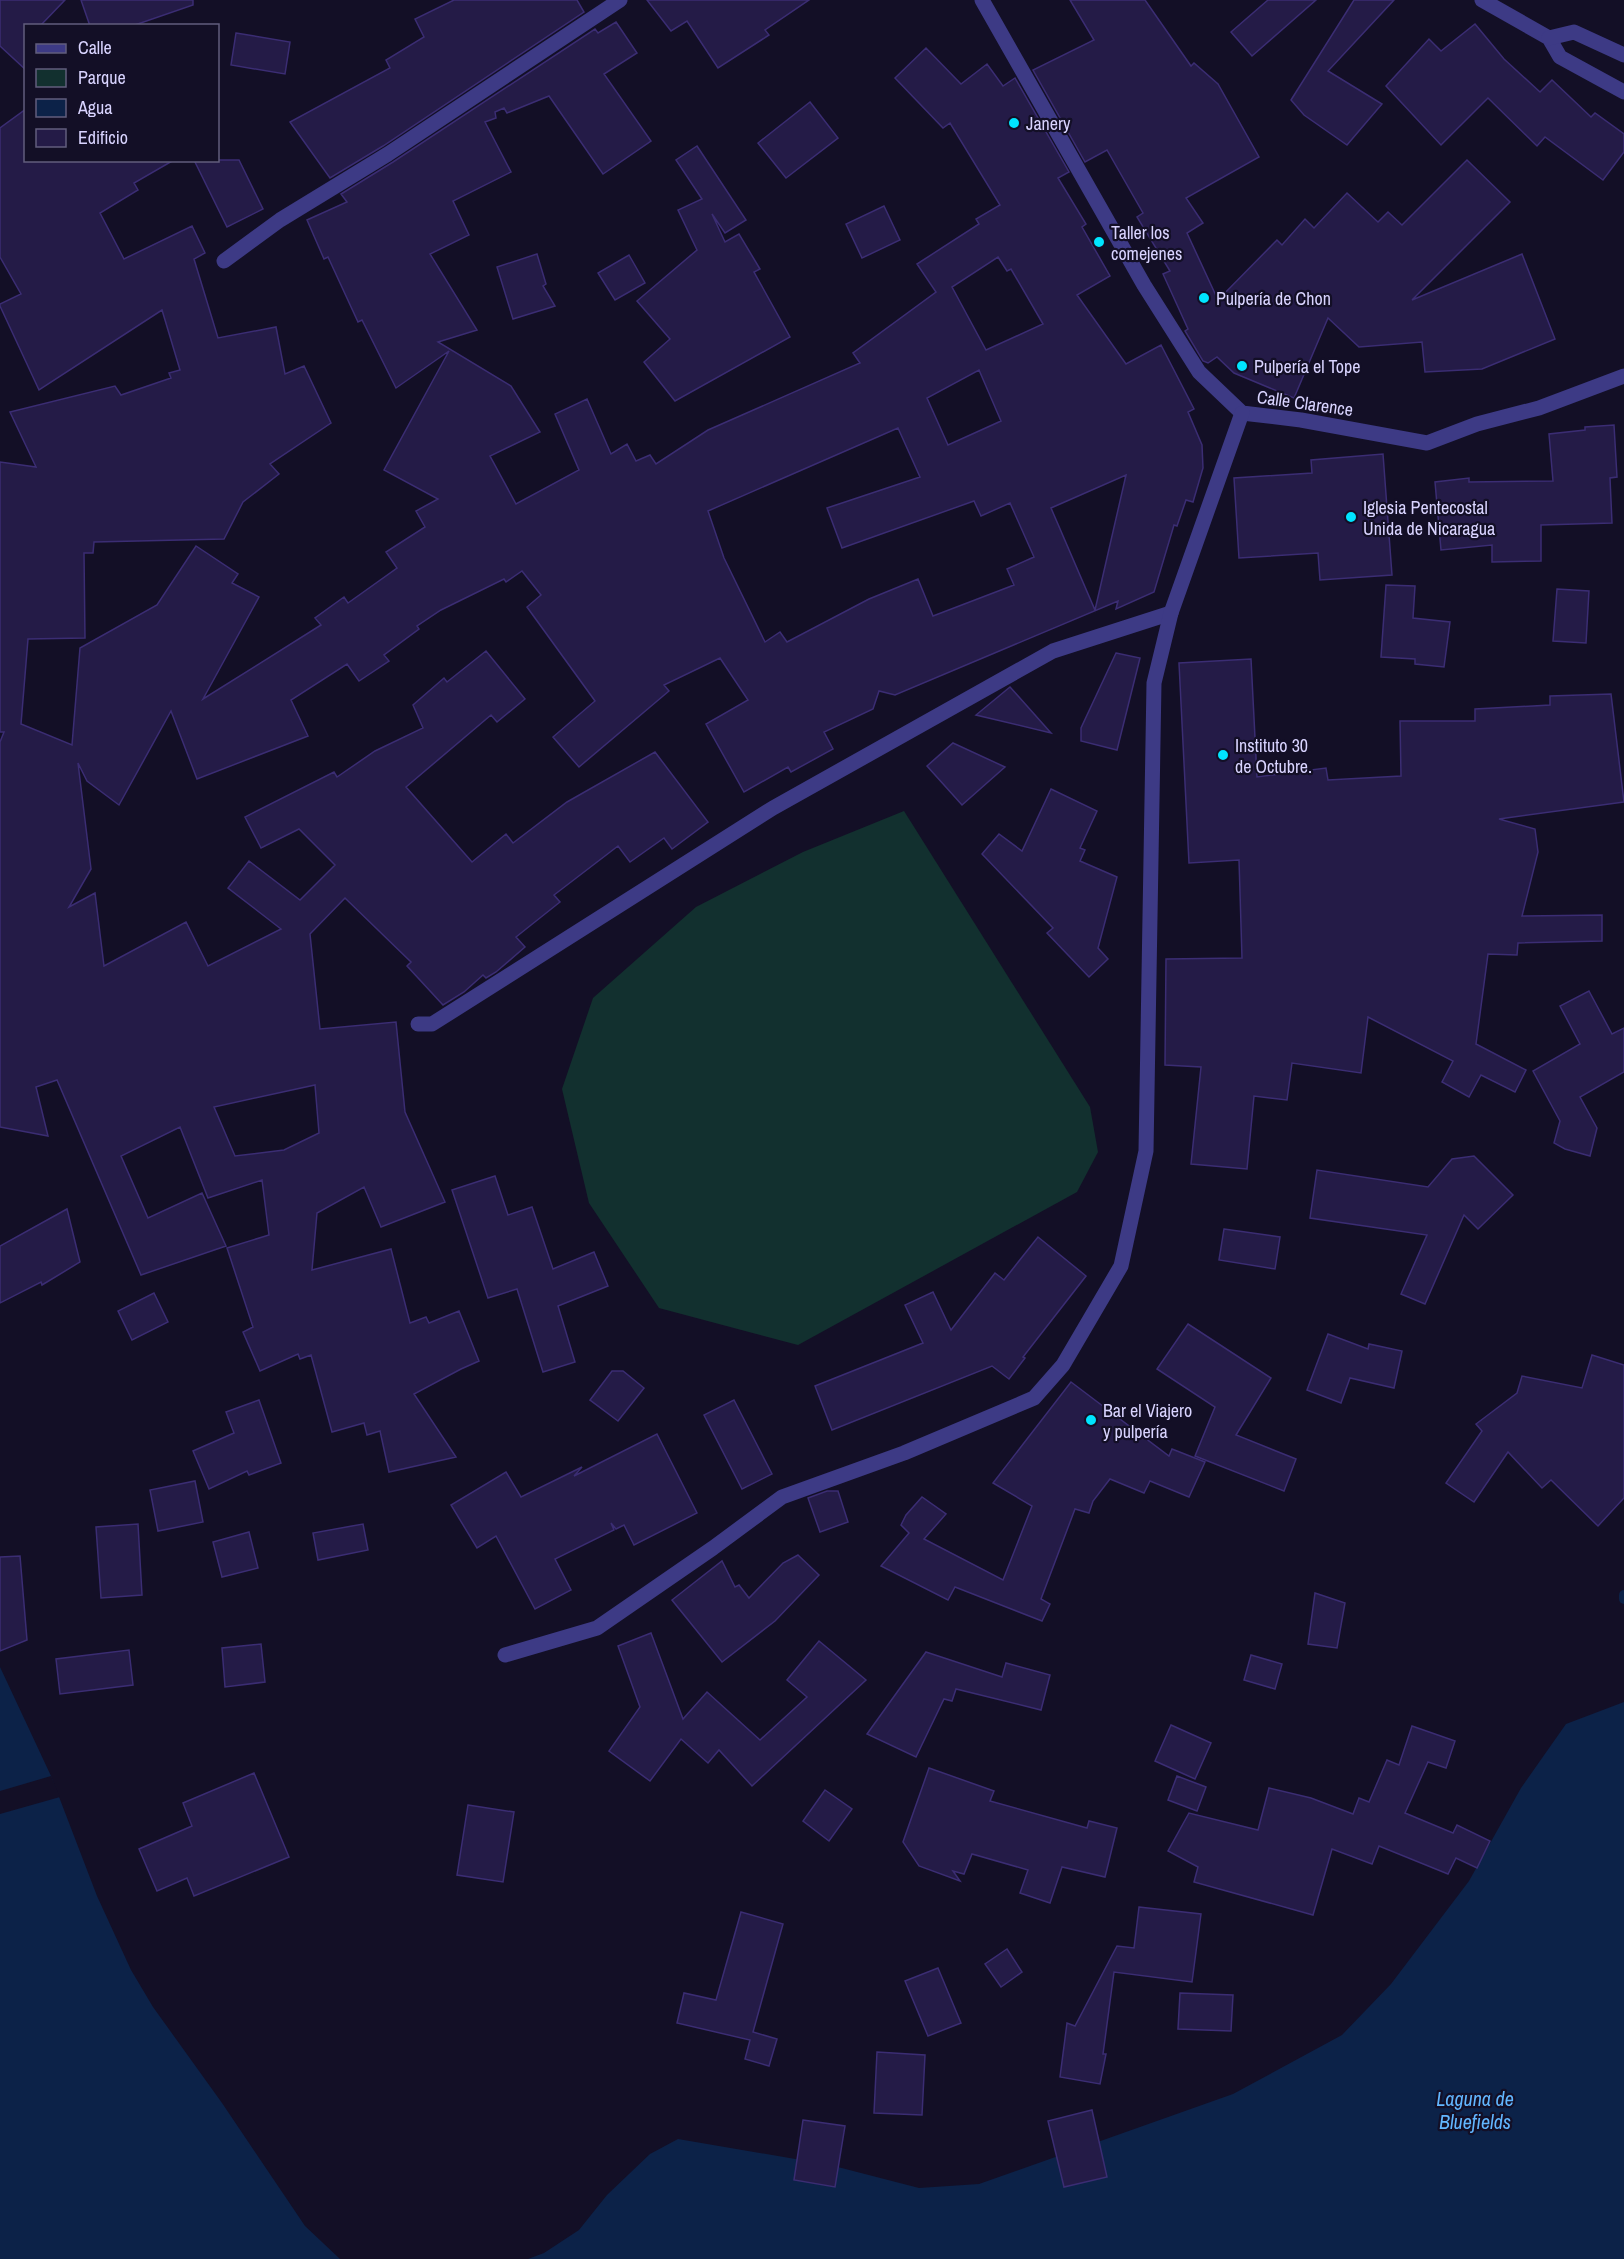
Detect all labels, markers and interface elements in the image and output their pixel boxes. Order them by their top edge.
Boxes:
legend [24,24,219,162]
text: Calle [78,35,112,60]
text: Parque [78,65,126,90]
text: Agua [77,95,112,120]
place label: Janery [1026,111,1071,136]
marker: Janery [1007,116,1021,130]
text: Edificio [78,125,128,150]
place label: Taller los comejenes [1111,220,1182,266]
marker: Taller los comejenes [1092,235,1106,249]
place label: Pulpería de Chon [1216,286,1331,311]
marker: Pulpería de Chon [1197,291,1211,305]
place label: Pulpería el Tope [1254,354,1360,379]
marker: Pulpería el Tope [1235,359,1249,373]
street label: Calle Clarence [1255,384,1355,422]
place label: Iglesia Pentecostal Unida de Nicaragua [1363,495,1495,541]
marker: Iglesia Pentecostal Unida de Nicaragua [1344,510,1358,524]
place label: Instituto 30 de Octubre. [1235,733,1312,779]
marker: Instituto 30 de Octubre. [1216,748,1230,762]
place label: Bar el Viajero y pulpería [1103,1398,1192,1444]
marker: Bar el Viajero y pulpería [1084,1413,1098,1427]
water label: Laguna de Bluefields [1436,2085,1514,2135]

